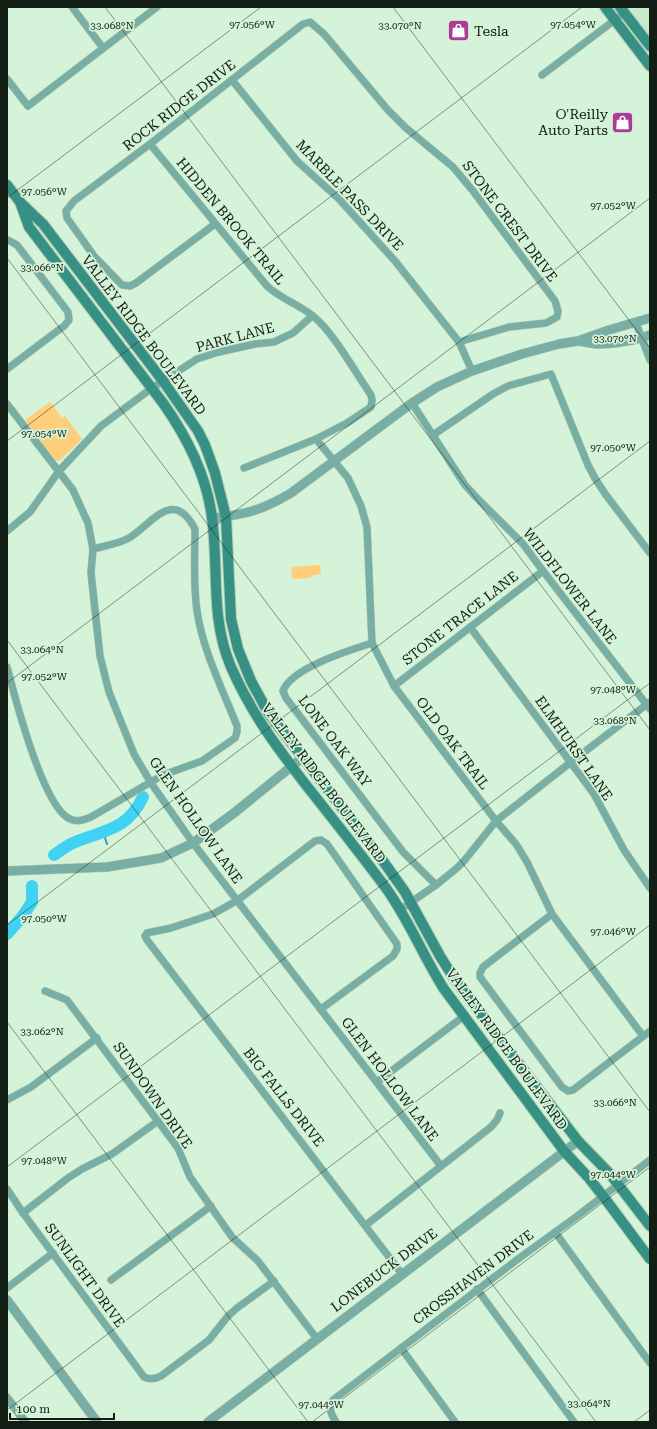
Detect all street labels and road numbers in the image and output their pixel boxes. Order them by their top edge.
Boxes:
street label: ROCK RIDGE DRIVE [120,56,238,154]
street label: MARBLE PASS DRIVE [293,136,407,254]
street label: HIDDEN BROOK TRAIL [173,154,289,288]
street label: STONE CREST DRIVE [459,157,561,285]
street label: VALLEY RIDGE BOULEVARD [79,252,209,418]
street label: PARK LANE [194,319,276,355]
street label: WILDFLOWER LANE [520,525,620,647]
street label: STONE TRACE LANE [399,568,521,668]
street label: LONE OAK WAY [295,692,375,790]
street label: ELMHURST LANE [532,693,616,803]
street label: OLD OAK TRAIL [413,694,493,793]
street label: VALLEY RIDGE BOULEVARD [259,700,389,866]
street label: GLEN HOLLOW LANE [146,754,246,886]
street label: VALLEY RIDGE BOULEVARD [443,965,571,1133]
street label: GLEN HOLLOW LANE [338,1014,442,1144]
street label: SUNDOWN DRIVE [110,1039,196,1151]
street label: BIG FALLS DRIVE [240,1044,328,1150]
street label: SUNLIGHT DRIVE [42,1220,128,1330]
street label: LONEBUCK DRIVE [328,1225,440,1315]
street label: CROSSHAVEN DRIVE [410,1226,536,1328]

